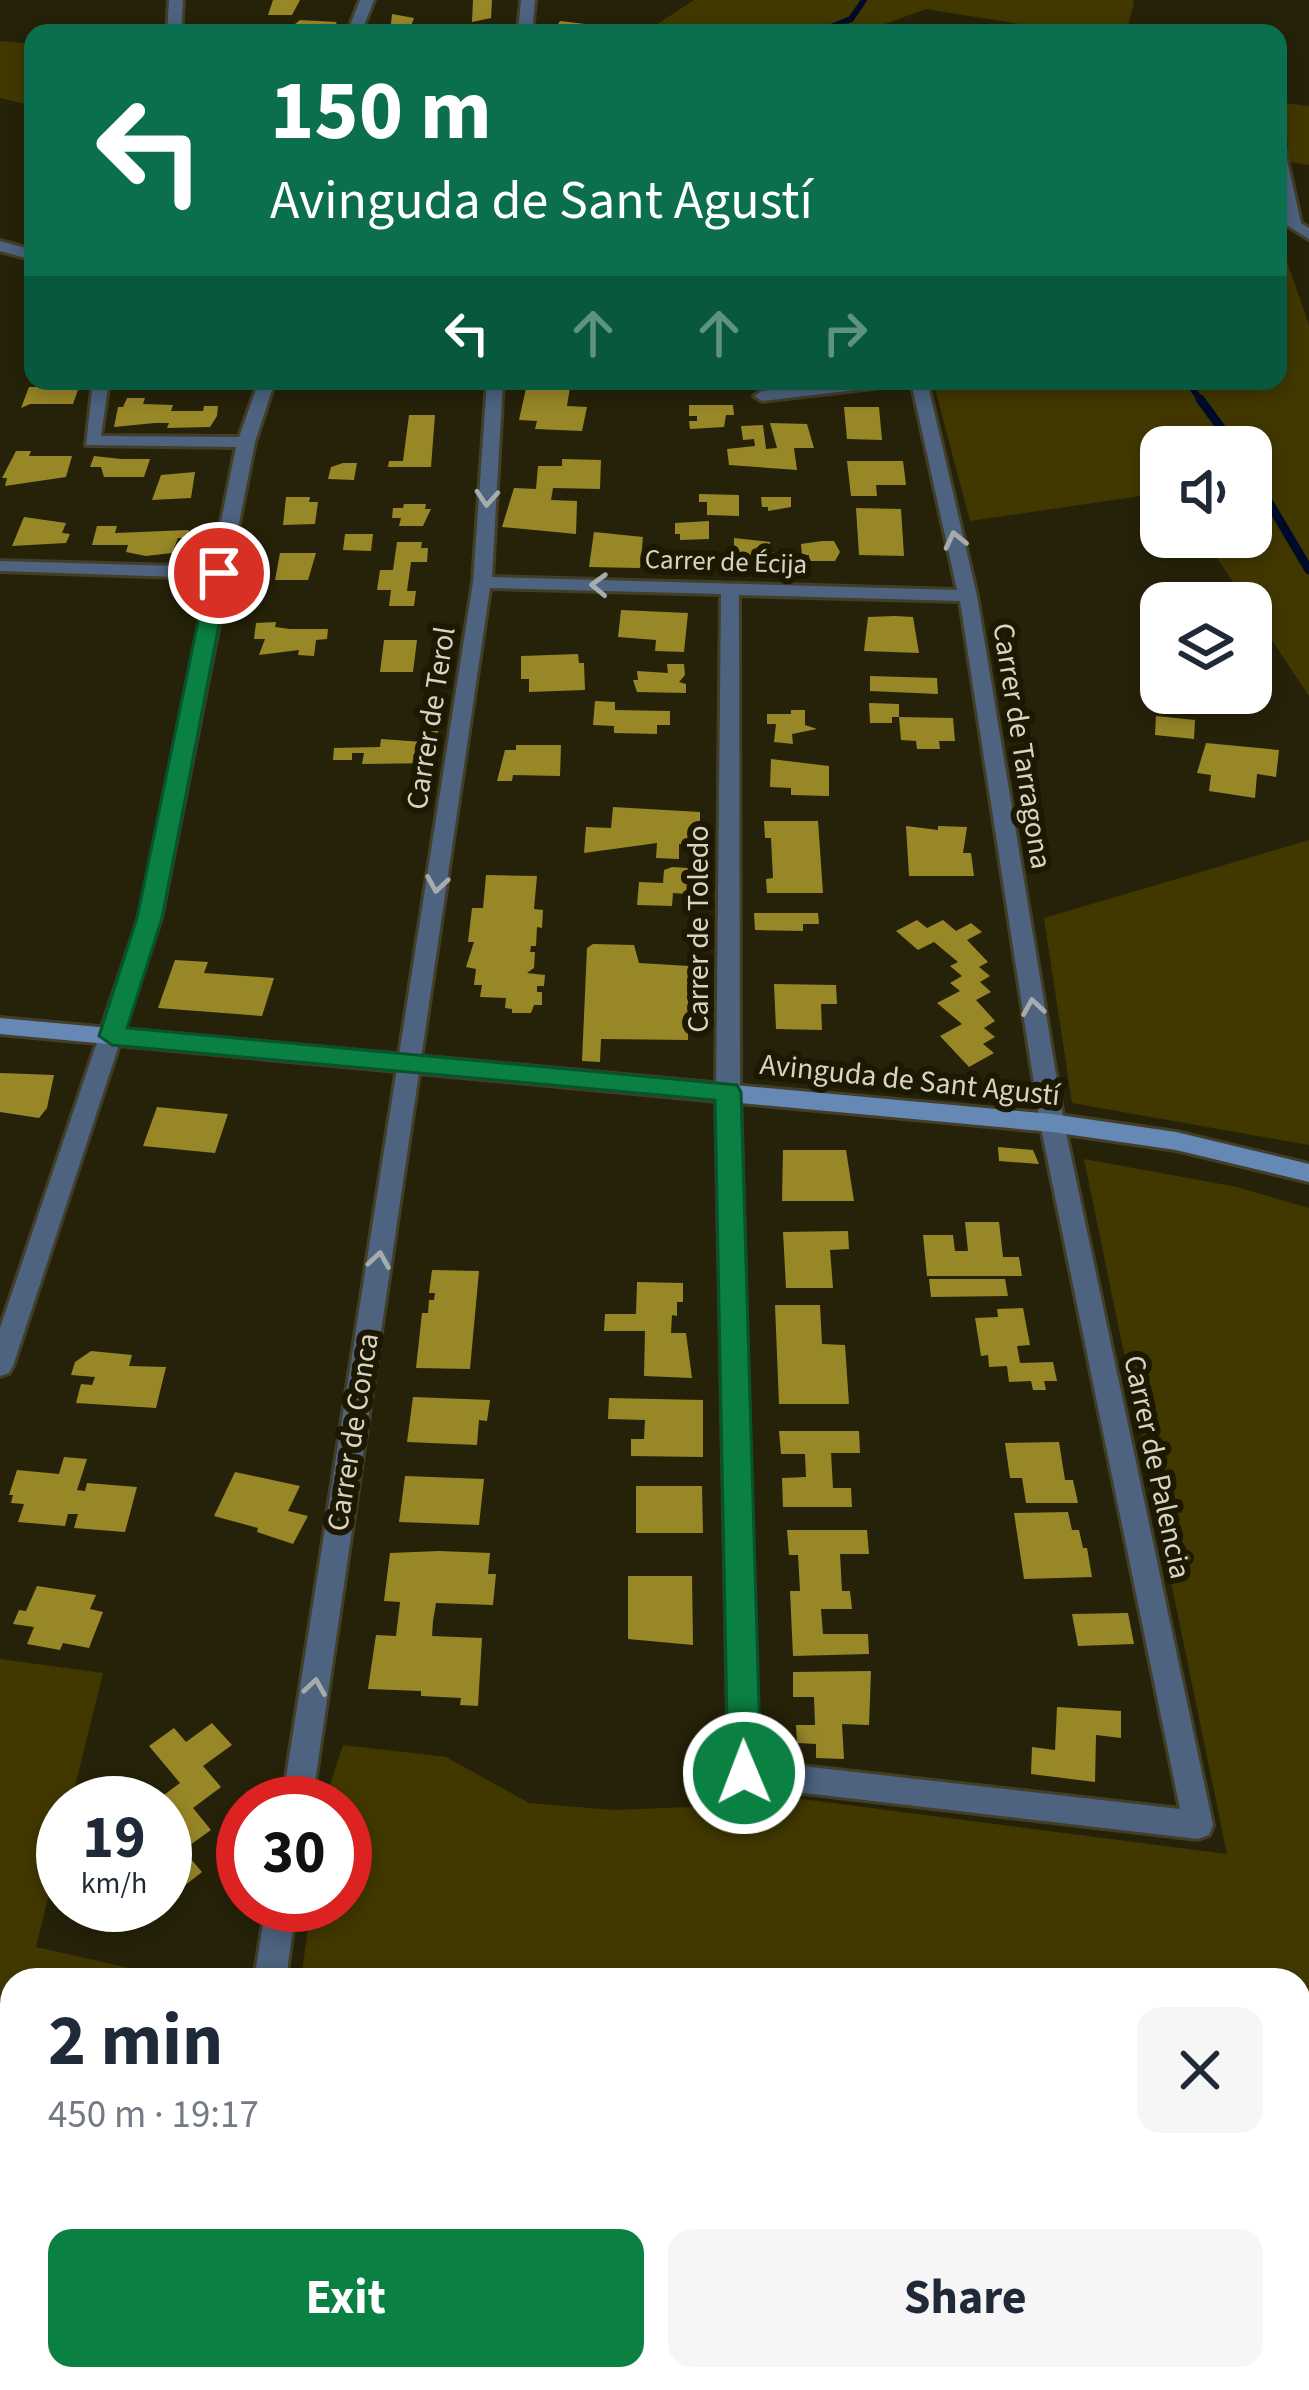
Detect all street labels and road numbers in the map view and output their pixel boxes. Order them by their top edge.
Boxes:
street label: Carrer de Écija [644,540,808,584]
street label: Carrer de Tarragona [981,620,1063,872]
street label: Carrer de Terol [395,623,467,813]
street label: Carrer de Toledo [677,825,720,1033]
street label: Avinguda de Sant Agustí [758,1043,1064,1117]
street label: Carrer de Conca [316,1330,390,1534]
street label: Carrer de Palencia [1112,1351,1202,1583]

